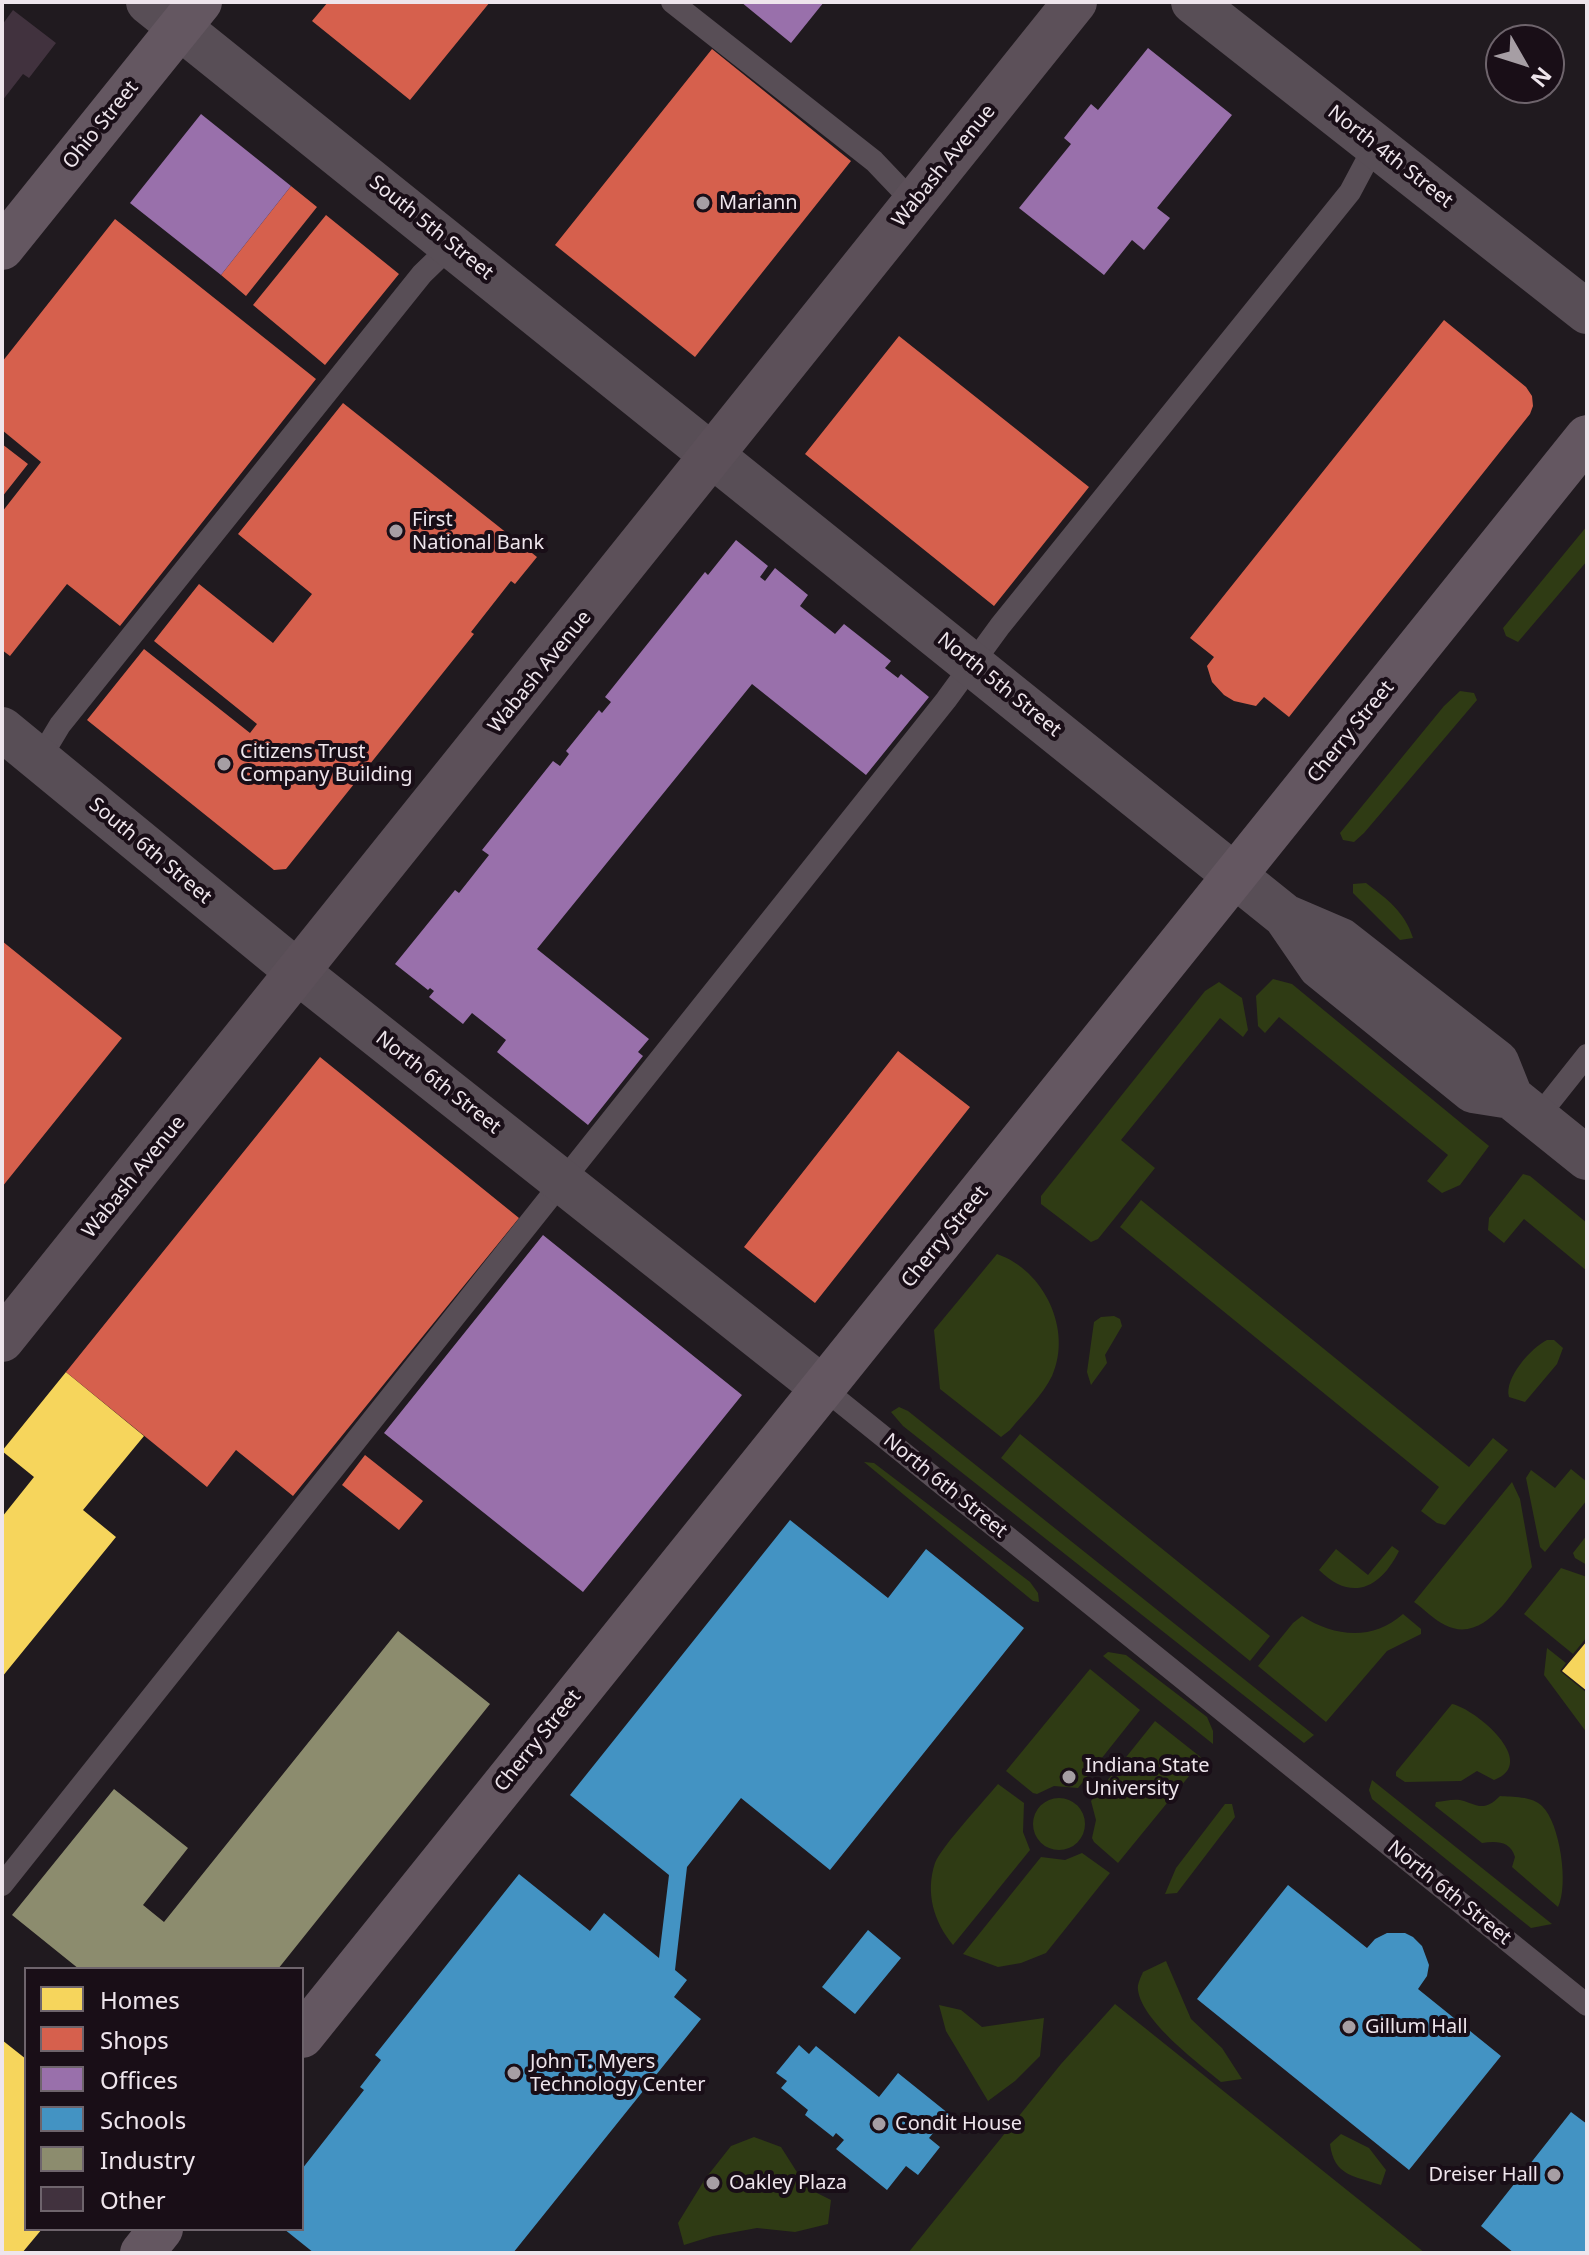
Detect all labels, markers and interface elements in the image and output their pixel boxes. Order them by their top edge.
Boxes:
north arrow [1485,24,1565,104]
text: N [1525,61,1559,94]
street label: Ohio Street [58,76,144,174]
street label: Wabash Avenue [887,100,1001,232]
street label: North 4th Street [1323,101,1457,213]
street label: South 5th Street [364,171,498,285]
place label: Mariann [719,191,798,215]
marker: Mariann [694,194,712,212]
place label: First National Bank [412,508,544,555]
marker: First National Bank [387,522,405,540]
street label: Wabash Avenue [483,606,597,738]
street label: North 5th Street [932,628,1066,742]
street label: Cherry Street [1303,676,1399,788]
place label: Citizens Trust Company Building [240,740,413,787]
marker: Citizens Trust Company Building [215,755,233,773]
street label: South 6th Street [84,793,216,909]
street label: North 6th Street [371,1027,505,1139]
street label: Wabash Avenue [77,1111,191,1243]
street label: Cherry Street [897,1181,993,1293]
street label: North 6th Street [878,1429,1012,1543]
street label: Cherry Street [490,1685,586,1797]
place label: Indiana State University [1085,1754,1210,1801]
marker: Indiana State University [1060,1768,1078,1786]
street label: North 6th Street [1382,1836,1516,1950]
legend [24,1967,304,2231]
text: Homes [100,1983,180,2016]
place label: Gillum Hall [1365,2015,1468,2039]
marker: Gillum Hall [1340,2018,1358,2036]
text: Shops [100,2023,169,2056]
place label: John T. Myers Technology Center [530,2050,705,2097]
text: Offices [100,2063,178,2096]
marker: John T. Myers Technology Center [505,2064,523,2082]
text: Schools [100,2103,186,2136]
place label: Condit House [895,2112,1022,2136]
marker: Condit House [870,2115,888,2133]
text: Industry [100,2143,195,2176]
place label: Dreiser Hall [1428,2163,1538,2187]
marker: Dreiser Hall [1545,2166,1563,2184]
place label: Oakley Plaza [729,2171,847,2195]
marker: Oakley Plaza [704,2174,722,2192]
text: Other [100,2183,166,2216]

